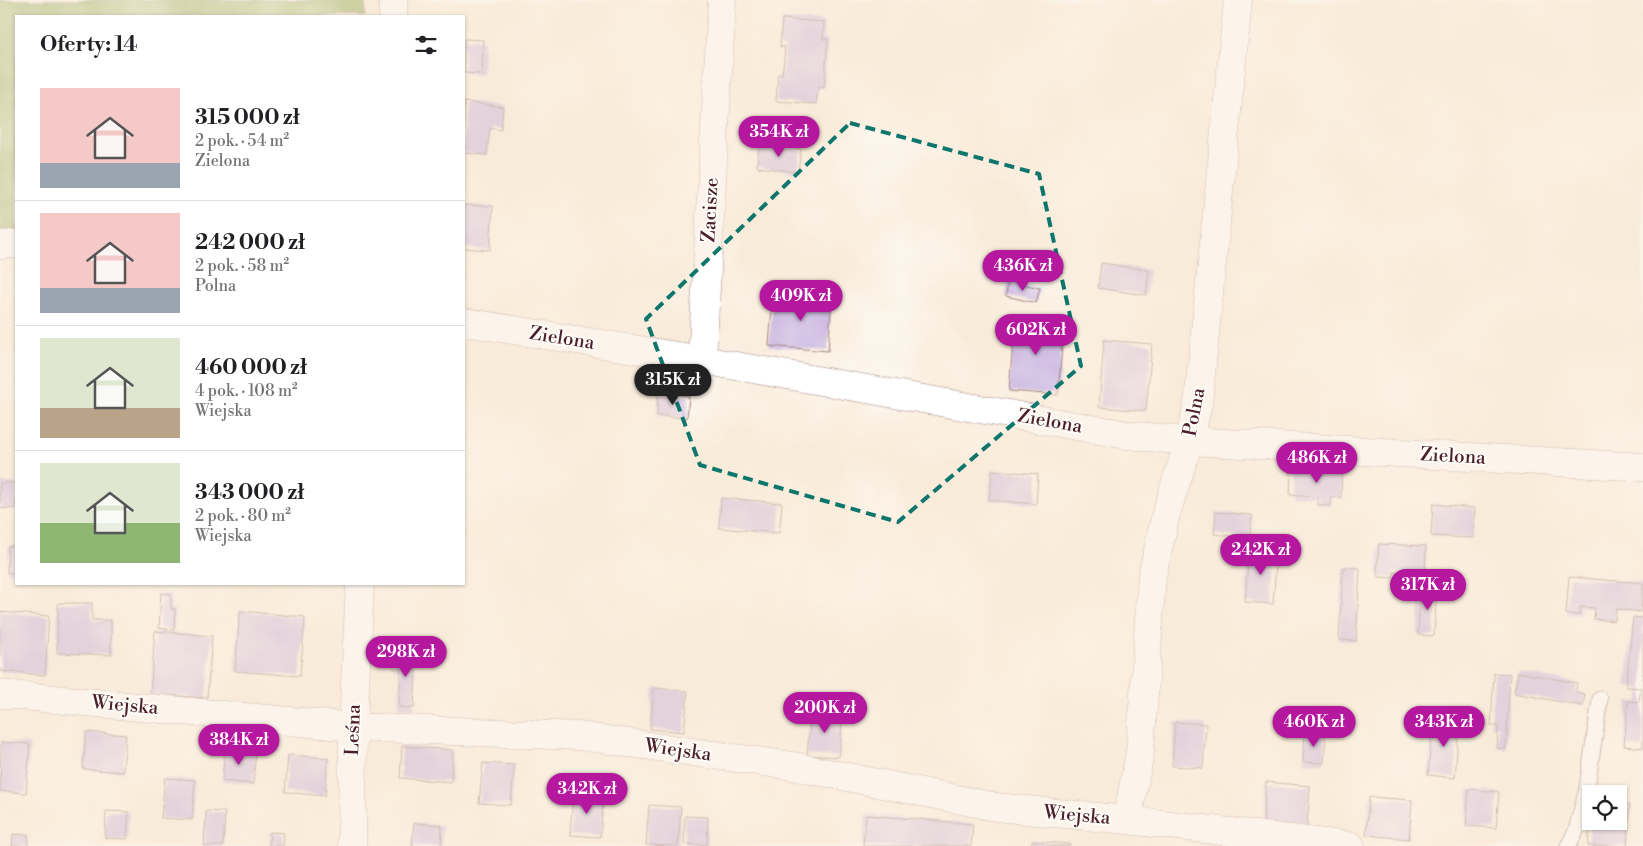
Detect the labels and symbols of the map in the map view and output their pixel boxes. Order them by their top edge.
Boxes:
pin: 354K zł [733,116,825,158]
street label: Zacisze [696,177,724,243]
pin: 436K zł [977,250,1069,292]
pin: 409K zł [755,280,847,322]
pin: 602K zł [990,314,1082,356]
street label: Zielona [528,321,597,355]
pin: 315K zł [627,364,719,406]
street label: Polna [1178,385,1211,438]
street label: Zielona [1016,403,1085,439]
pin: 486K zł [1271,442,1363,484]
street label: Zielona [1420,442,1487,470]
pin: 242K zł [1215,534,1307,576]
pin: 317K zł [1382,568,1474,611]
pin: 298K zł [360,636,452,678]
street label: Wiejska [90,690,160,720]
pin: 200K zł [779,692,871,734]
street label: Leśna [340,703,366,756]
pin: 460K zł [1268,706,1360,748]
pin: 343K zł [1398,706,1490,748]
pin: 384K zł [193,724,285,766]
street label: Wiejska [642,733,713,767]
pin: 342K zł [541,772,633,815]
street label: Wiejska [1042,800,1112,830]

